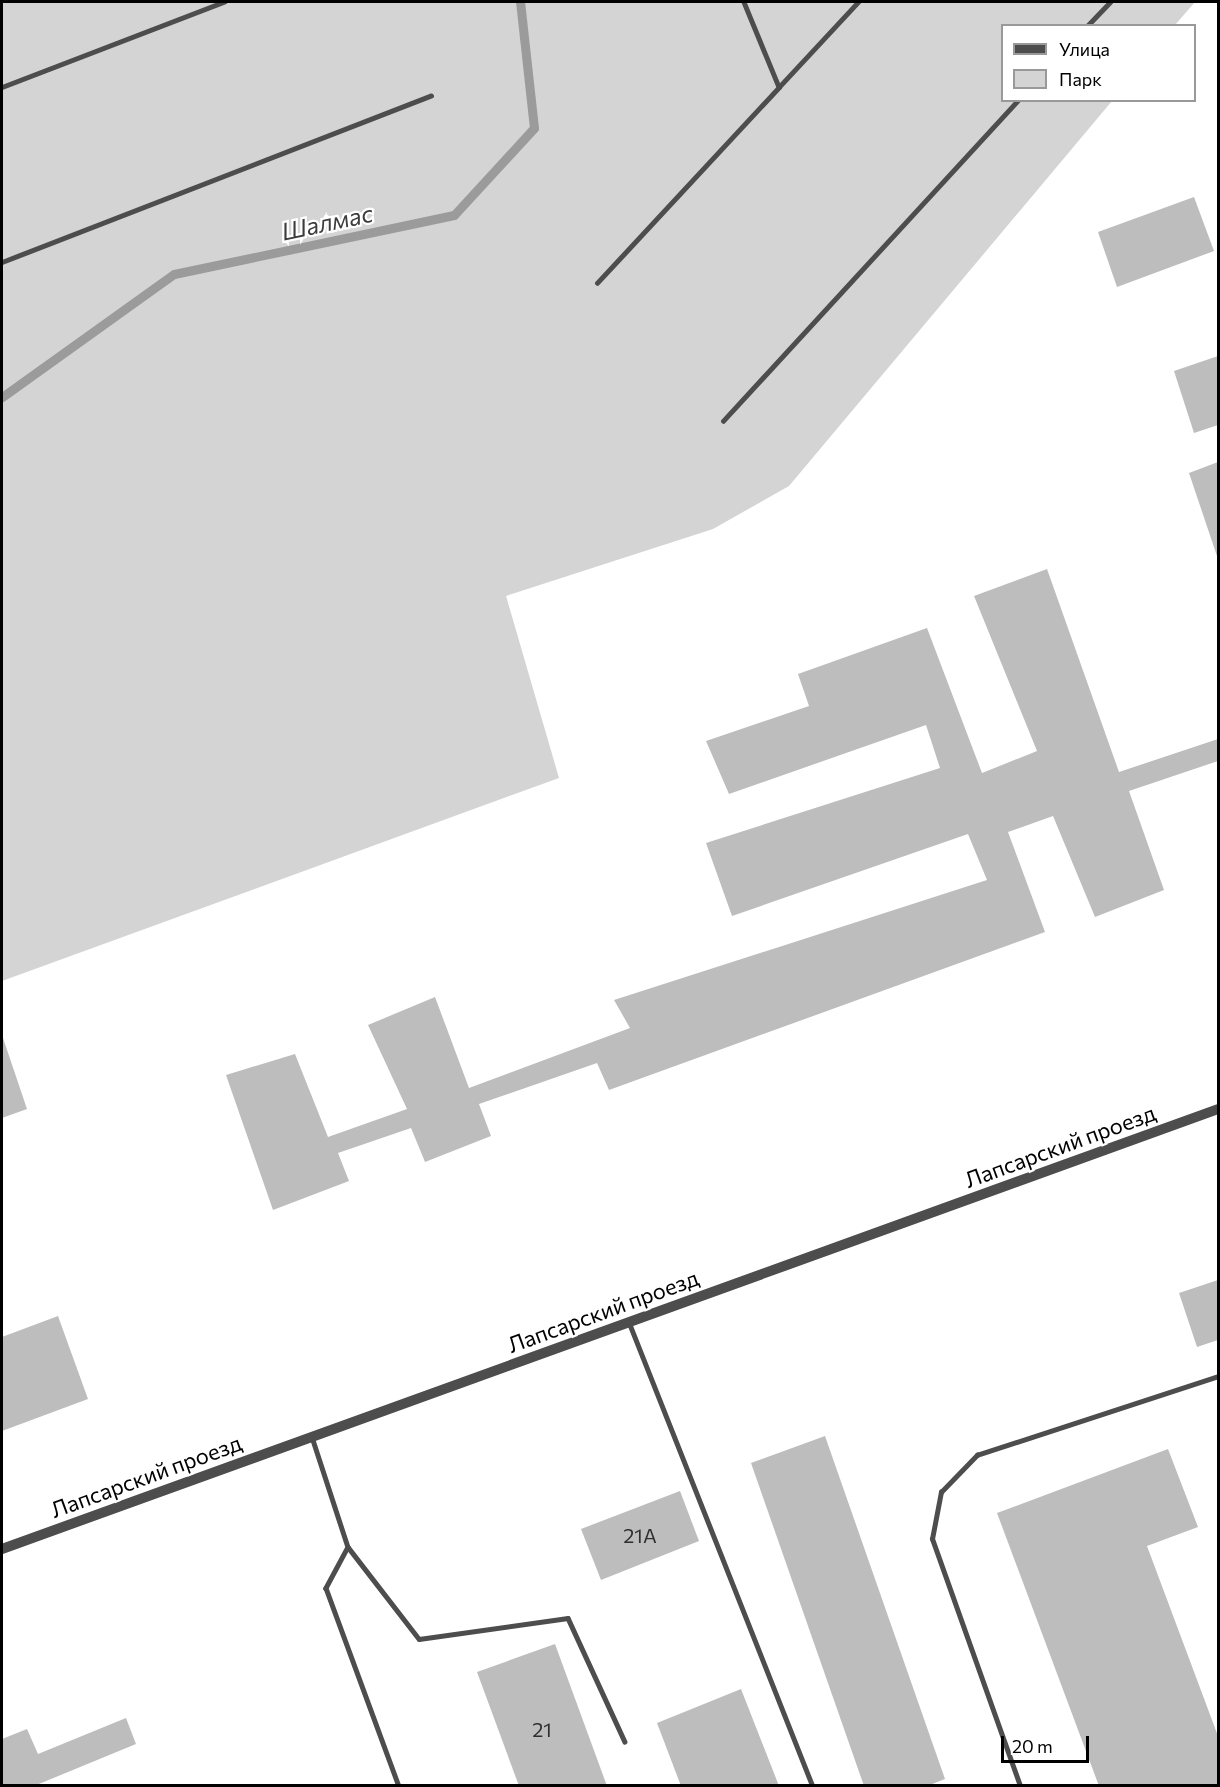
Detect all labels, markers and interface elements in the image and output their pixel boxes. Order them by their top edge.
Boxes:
legend [1001,24,1196,102]
text: Улица [1059,38,1110,60]
text: Парк [1059,68,1102,90]
water label: Шалмас [279,198,375,246]
street label: Лапсарский проезд [961,1099,1159,1193]
street label: Лапсарский проезд [504,1264,702,1358]
street label: Лапсарский проезд [47,1429,245,1523]
house number: 21А [623,1523,657,1547]
house number: 21 [532,1717,552,1741]
scale bar [1004,1724,1092,1762]
text: 20 m [1012,1735,1053,1757]

